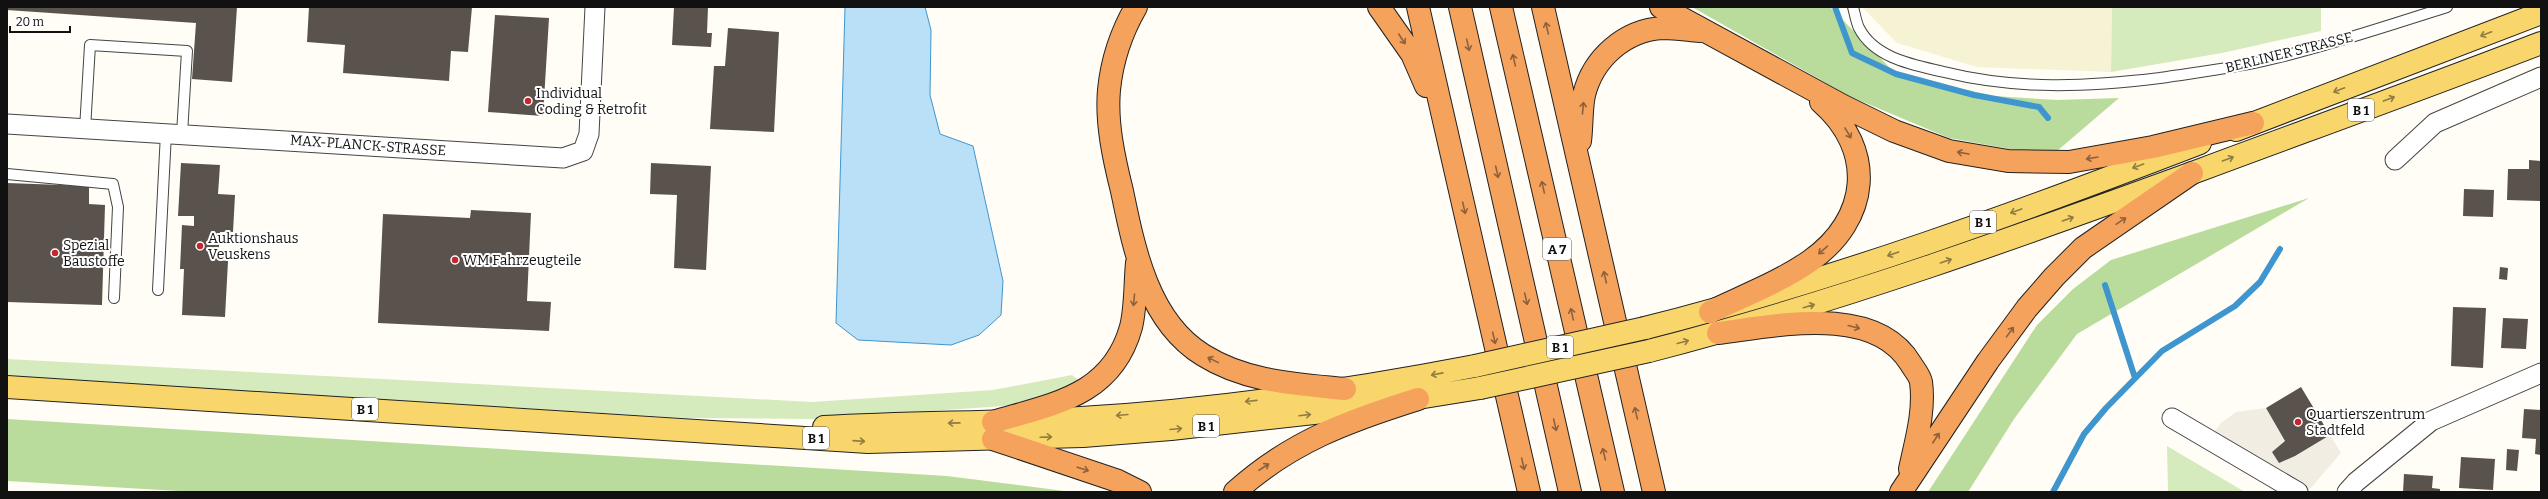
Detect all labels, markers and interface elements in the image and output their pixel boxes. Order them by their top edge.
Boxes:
scale bar [10,8,70,34]
text: 20 m [16,15,45,29]
one-way arrow [1543,22,1551,35]
street label: BERLINER STRASSE [2224,28,2355,77]
one-way arrow [2481,31,2493,39]
one-way arrow [1397,33,1406,44]
one-way arrow [1465,38,1473,51]
one-way arrow [1509,54,1517,67]
place label: Individual Coding & Retrofit [536,85,647,118]
one-way arrow [2333,87,2345,95]
one-way arrow [2383,95,2395,103]
marker: Individual Coding & Retrofit [523,96,533,106]
road number: B 1 [2348,99,2374,121]
one-way arrow [1580,102,1587,115]
one-way arrow [1844,127,1852,138]
street label: MAX-PLANCK-STRASSE [289,132,447,159]
one-way arrow [1957,149,1970,157]
one-way arrow [2086,154,2099,162]
one-way arrow [2222,155,2234,163]
one-way arrow [2132,163,2144,171]
one-way arrow [1494,165,1502,178]
one-way arrow [1539,181,1546,194]
one-way arrow [1460,201,1468,214]
one-way arrow [2009,208,2022,215]
road number: B 1 [1970,211,1996,233]
one-way arrow [2062,215,2075,222]
one-way arrow [2115,217,2126,225]
place label: Auktionshaus Veuskens [208,230,298,263]
place label: Spezial Baustoffe [63,237,125,270]
road number: A 7 [1543,238,1571,260]
marker: Auktionshaus Veuskens [195,241,205,251]
one-way arrow [1818,245,1828,254]
marker: Spezial Baustoffe [50,248,60,258]
one-way arrow [1887,250,1899,258]
place label: WM Fahrzeugteile [463,252,581,269]
marker: WM Fahrzeugteile [450,255,460,265]
one-way arrow [1939,257,1951,265]
one-way arrow [1601,270,1608,283]
one-way arrow [1523,292,1531,305]
one-way arrow [1130,293,1137,306]
one-way arrow [1802,302,1815,309]
one-way arrow [1568,307,1576,320]
one-way arrow [1847,324,1860,331]
one-way arrow [2005,326,2014,337]
one-way arrow [1490,331,1498,344]
road number: B 1 [1547,336,1573,358]
one-way arrow [1676,337,1689,345]
one-way arrow [1207,356,1219,363]
one-way arrow [1431,370,1444,378]
road number: B 1 [352,398,378,420]
one-way arrow [1245,398,1258,405]
place label: Quartierszentrum Stadtfeld [2306,406,2426,439]
one-way arrow [1632,407,1640,420]
one-way arrow [1116,411,1129,418]
one-way arrow [1298,411,1311,419]
road number: B 1 [1193,415,1219,437]
marker: Quartierszentrum Stadtfeld [2293,417,2303,427]
one-way arrow [1552,418,1559,431]
one-way arrow [948,419,961,427]
one-way arrow [1169,425,1182,432]
road number: B 1 [803,427,829,449]
one-way arrow [1932,432,1940,444]
one-way arrow [1039,434,1052,441]
one-way arrow [852,437,865,445]
one-way arrow [1600,448,1608,461]
one-way arrow [1519,458,1527,471]
one-way arrow [1258,462,1270,470]
one-way arrow [1077,466,1089,474]

